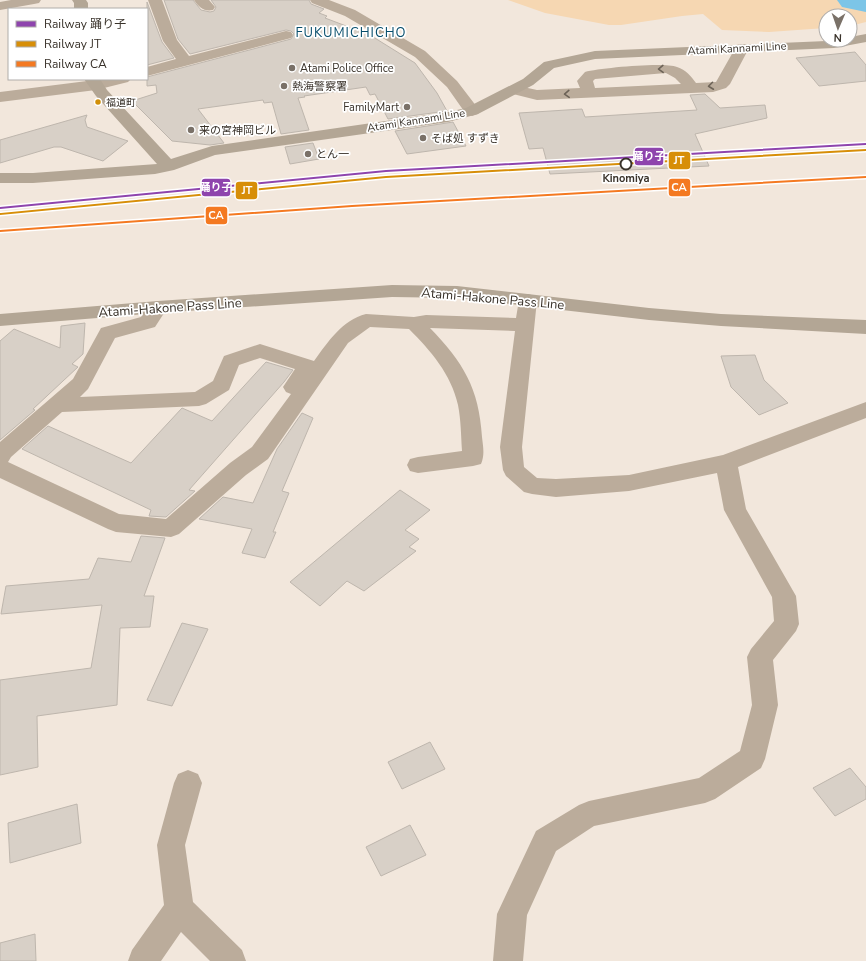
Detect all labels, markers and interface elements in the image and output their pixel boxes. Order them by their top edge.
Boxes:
legend [8,8,148,80]
north arrow [818,8,858,48]
text: Railway 踊り子 [44,16,126,32]
district label: FUKUMICHICHO [295,24,407,42]
text: N [833,30,842,45]
text: Railway JT [44,36,102,52]
street label: Atami Kannami Line [687,38,787,59]
text: Railway CA [44,56,107,72]
place label: Atami Police Office [300,61,394,76]
marker: Atami Police Office [287,63,297,73]
one-way arrow [657,65,663,73]
place label: 熱海警察署 [292,79,347,94]
marker: 熱海警察署 [279,81,289,91]
one-way arrow [708,82,714,91]
one-way arrow [564,89,570,98]
place label: 福道町 [106,96,136,110]
marker: 福道町 [93,97,103,107]
place label: FamilyMart [343,100,399,115]
marker: FamilyMart [402,102,412,112]
street label: Atami Kannami Line [366,105,466,136]
place label: 来の宮神岡ビル [199,123,276,138]
marker: 来の宮神岡ビル [186,125,196,135]
place label: そば処 すずき [431,131,500,146]
marker: そば処 すずき [418,133,428,143]
place label: とん一 [316,147,349,162]
line badge: 踊り子 [634,147,664,166]
marker: とん一 [303,149,313,159]
text: 踊り子 [633,149,666,164]
line badge: JT [668,151,691,170]
text: JT [673,153,685,168]
marker: Kinomiya [619,157,633,171]
place label: Kinomiya [602,171,650,186]
line badge: 踊り子 [201,178,231,197]
line badge: CA [668,178,691,197]
text: 踊り子 [200,180,233,195]
text: CA [671,180,688,195]
line badge: JT [235,181,258,200]
text: JT [241,183,253,198]
line badge: CA [205,206,228,225]
text: CA [208,208,225,223]
street label: Atami-Hakone Pass Line [421,284,565,314]
street label: Atami-Hakone Pass Line [98,294,242,322]

